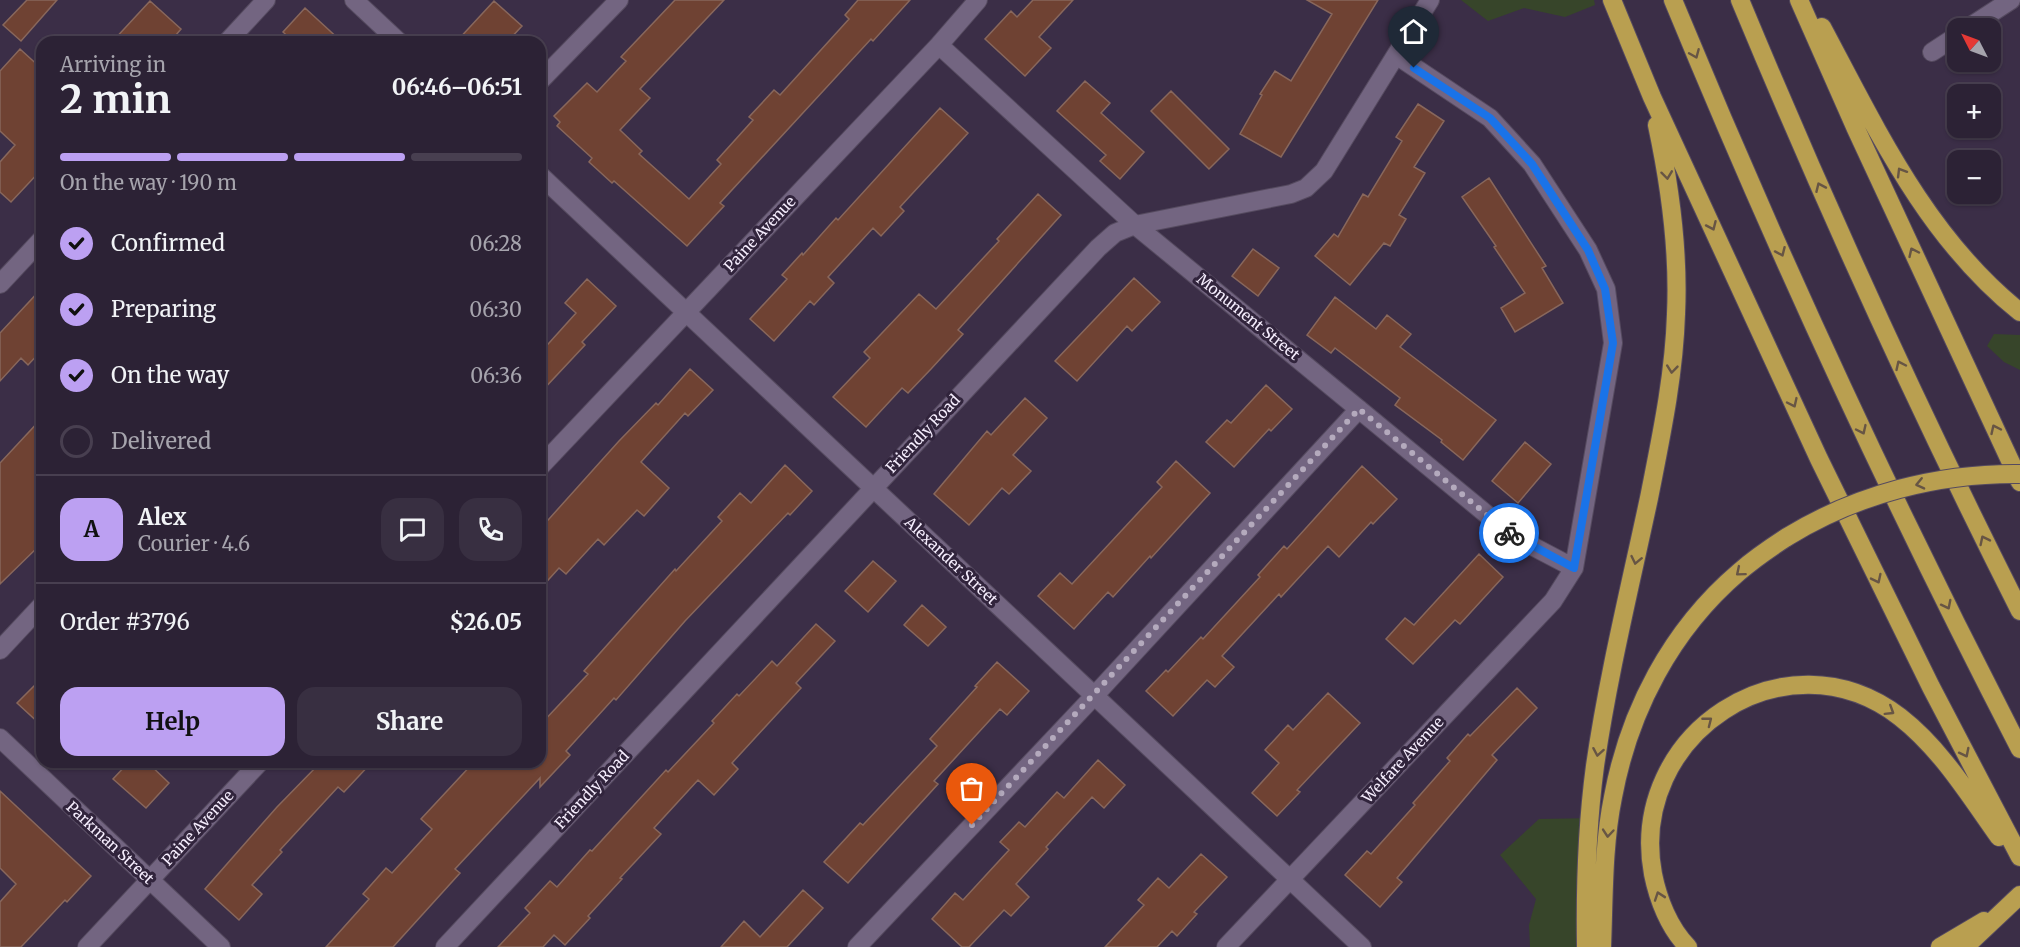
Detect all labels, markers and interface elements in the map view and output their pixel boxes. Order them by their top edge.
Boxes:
pin [1388,6,1439,68]
icon: home [1397,15,1430,48]
north arrow [1947,18,2001,72]
map controls [1947,18,2001,204]
one-way arrow [1688,48,1700,59]
text: Arriving in [60,52,166,77]
text: 06:46–06:51 [392,73,522,101]
text: 2 min [60,75,171,124]
button: + [1947,84,2001,138]
button: − [1947,150,2001,204]
one-way arrow [1897,168,1908,178]
text: On the way · 190 m [60,170,237,195]
one-way arrow [1660,170,1673,179]
one-way arrow [1815,182,1827,193]
street label: Paine Avenue [720,192,800,275]
one-way arrow [1704,219,1716,230]
icon: check [60,227,93,260]
text: Confirmed [111,229,225,257]
text: 06:28 [470,231,522,256]
one-way arrow [1773,246,1785,257]
one-way arrow [1908,248,1920,259]
street label: Monument Street [1193,269,1304,364]
icon: check [60,293,93,326]
text: Preparing [111,295,216,323]
text: 06:30 [469,297,522,322]
icon: check [60,359,93,392]
one-way arrow [1895,360,1907,371]
text: On the way [111,361,229,389]
text: 06:36 [470,363,522,388]
one-way arrow [1666,364,1679,373]
street label: Friendly Road [881,390,964,477]
one-way arrow [1785,397,1797,408]
one-way arrow [1854,423,1866,434]
one-way arrow [1991,424,2003,435]
text: Delivered [111,427,211,455]
one-way arrow [1916,476,1926,489]
button: chat [381,498,444,561]
button: phone [459,498,522,561]
text: Alex [138,503,187,531]
courier [1479,503,1539,563]
street label: Alexander Street [900,512,1002,609]
text: A [84,515,99,543]
icon: bike [1493,517,1526,550]
text: Courier · 4.6 [138,531,250,556]
one-way arrow [1980,536,1992,547]
one-way arrow [1630,555,1643,565]
one-way arrow [1736,565,1747,576]
one-way arrow [1870,572,1882,583]
one-way arrow [1940,599,1951,609]
text: Order #3796 [60,608,190,636]
text: $26.05 [449,608,522,636]
button: Help [60,687,285,756]
button: Share [297,687,522,756]
one-way arrow [1884,703,1894,715]
street label: Welfare Avenue [1357,712,1448,807]
one-way arrow [1702,717,1713,728]
street label: Friendly Road [550,746,633,833]
one-way arrow [1592,746,1605,756]
one-way arrow [1958,746,1970,757]
pin [946,763,997,825]
icon: bag [955,772,988,805]
street label: Paine Avenue [158,786,238,869]
street label: Parkman Street [63,797,158,888]
one-way arrow [1602,828,1615,838]
one-way arrow [1654,892,1667,902]

